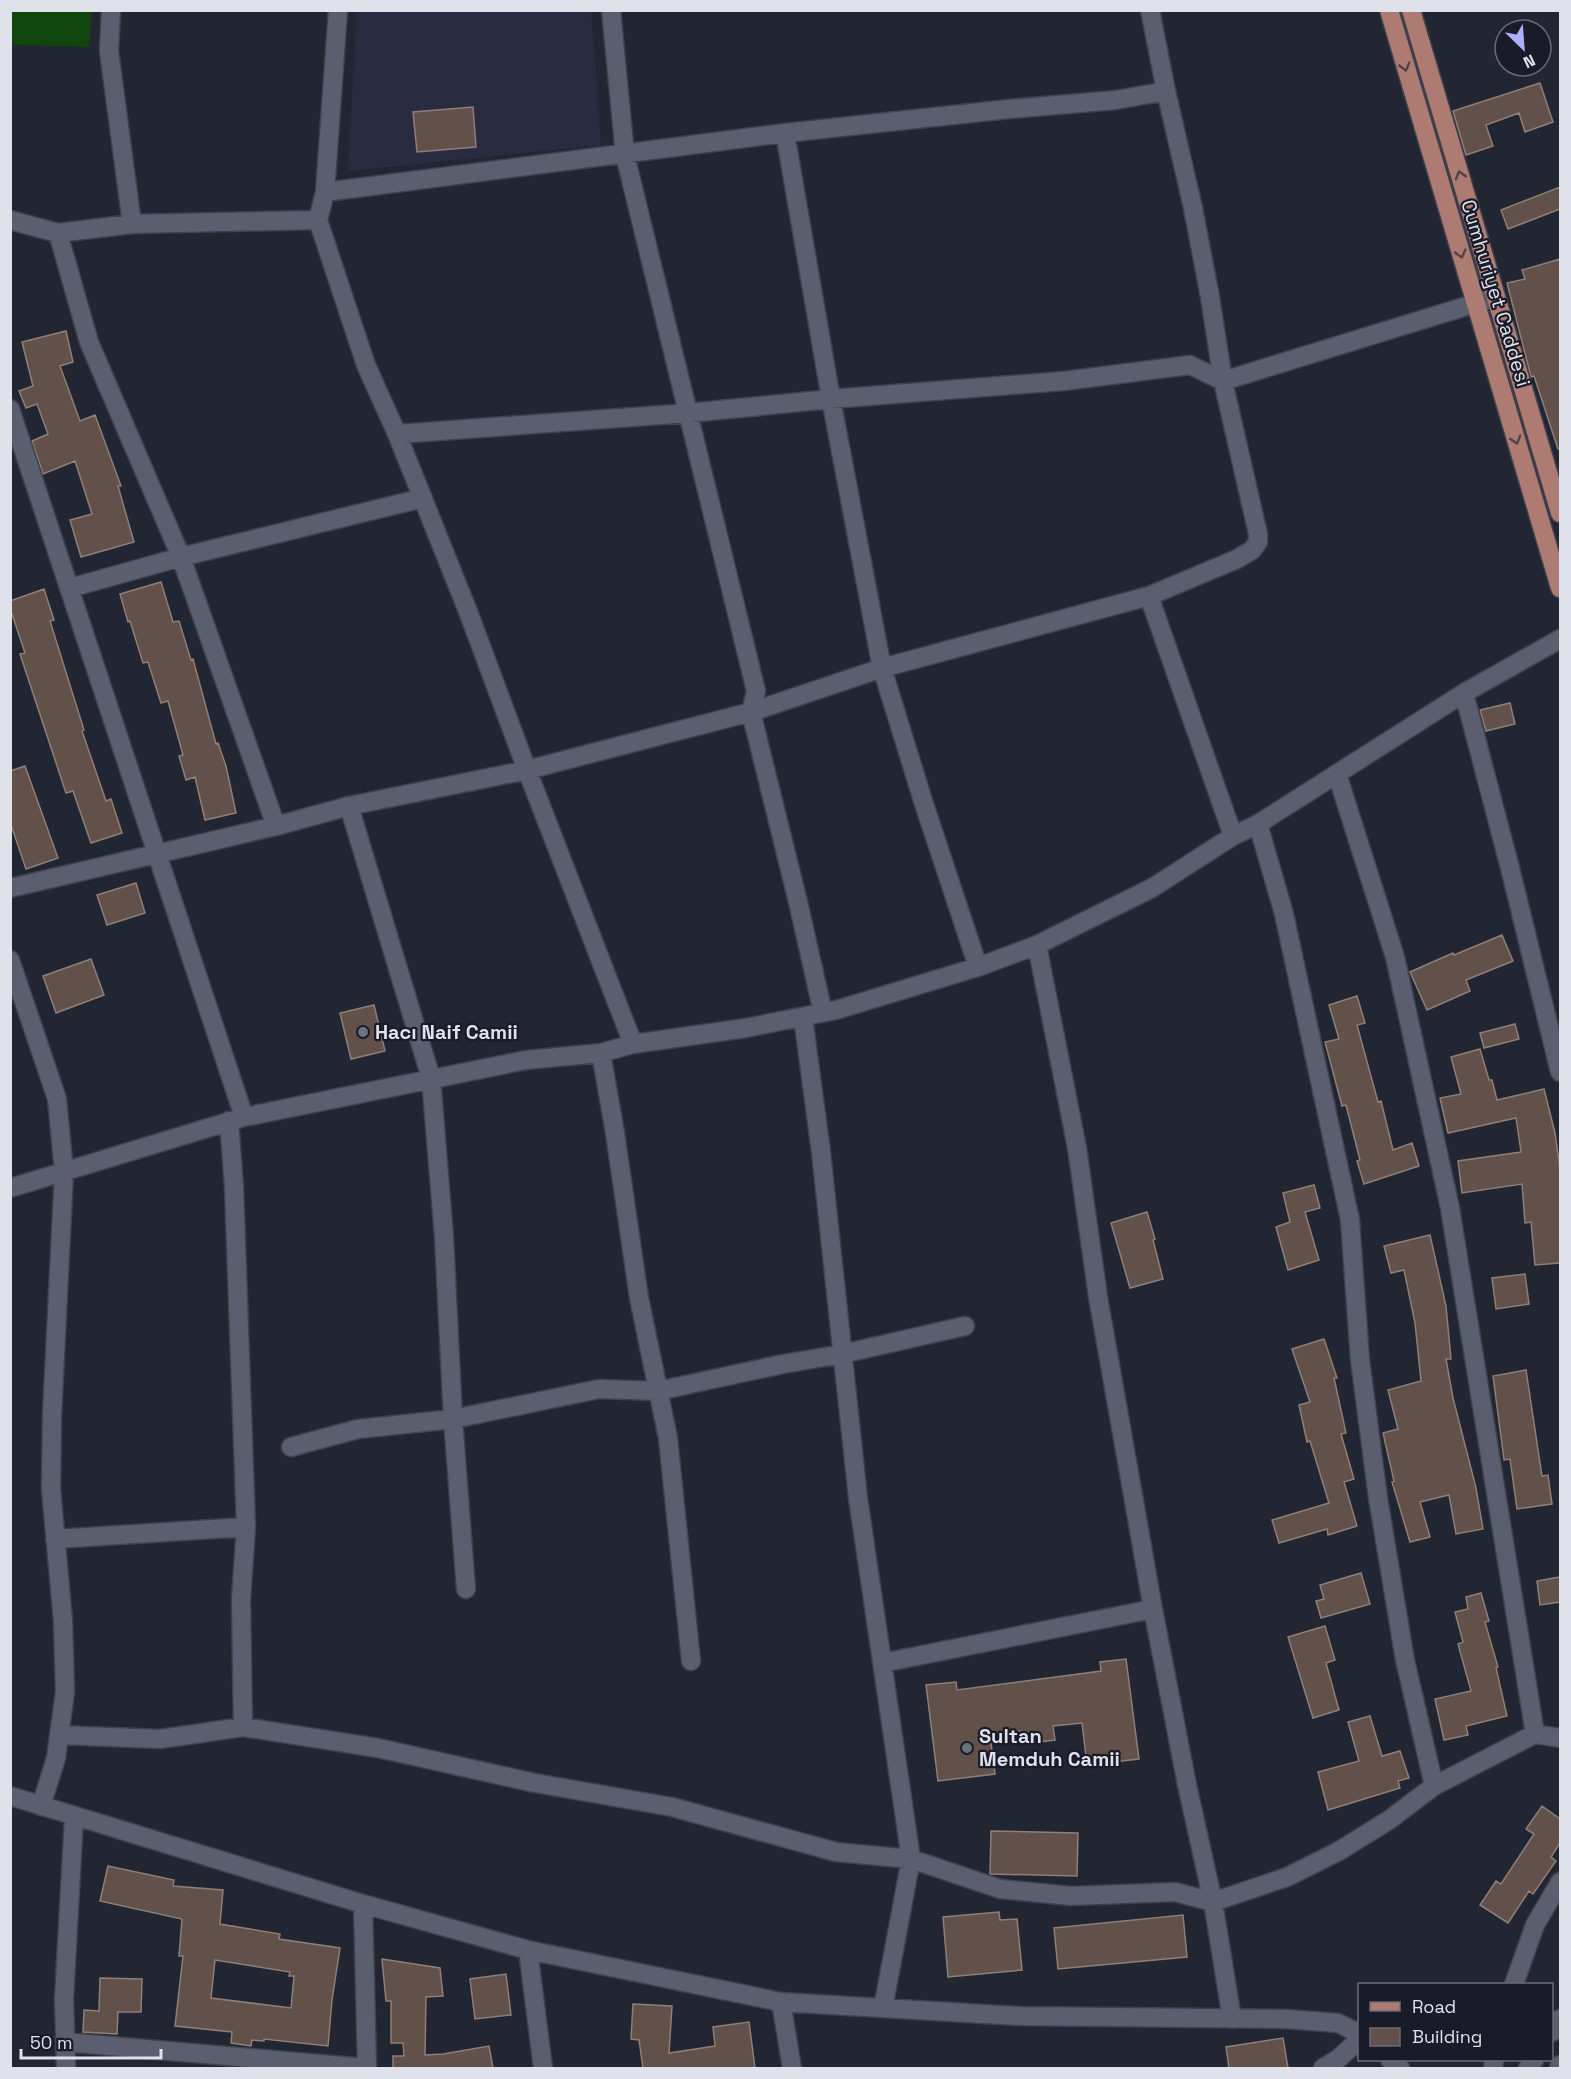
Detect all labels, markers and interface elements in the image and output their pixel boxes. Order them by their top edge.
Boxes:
north arrow [1493,18,1553,78]
text: N [1520,49,1538,73]
one-way arrow [1398,61,1410,72]
one-way arrow [1455,171,1467,181]
street label: Cumhuriyet Caddesi [1455,196,1537,390]
one-way arrow [1454,248,1466,259]
one-way arrow [1509,435,1521,445]
place label: Hacı Naif Camii [375,1019,518,1045]
marker: Hacı Naif Camii [356,1025,370,1039]
place label: Sultan Memduh Camii [979,1723,1120,1772]
marker: Sultan Memduh Camii [960,1741,974,1755]
legend [1358,1983,1553,2061]
text: Road [1412,1995,1456,2018]
scale bar [21,2022,160,2060]
text: Building [1412,2025,1482,2048]
text: 50 m [30,2031,72,2054]

